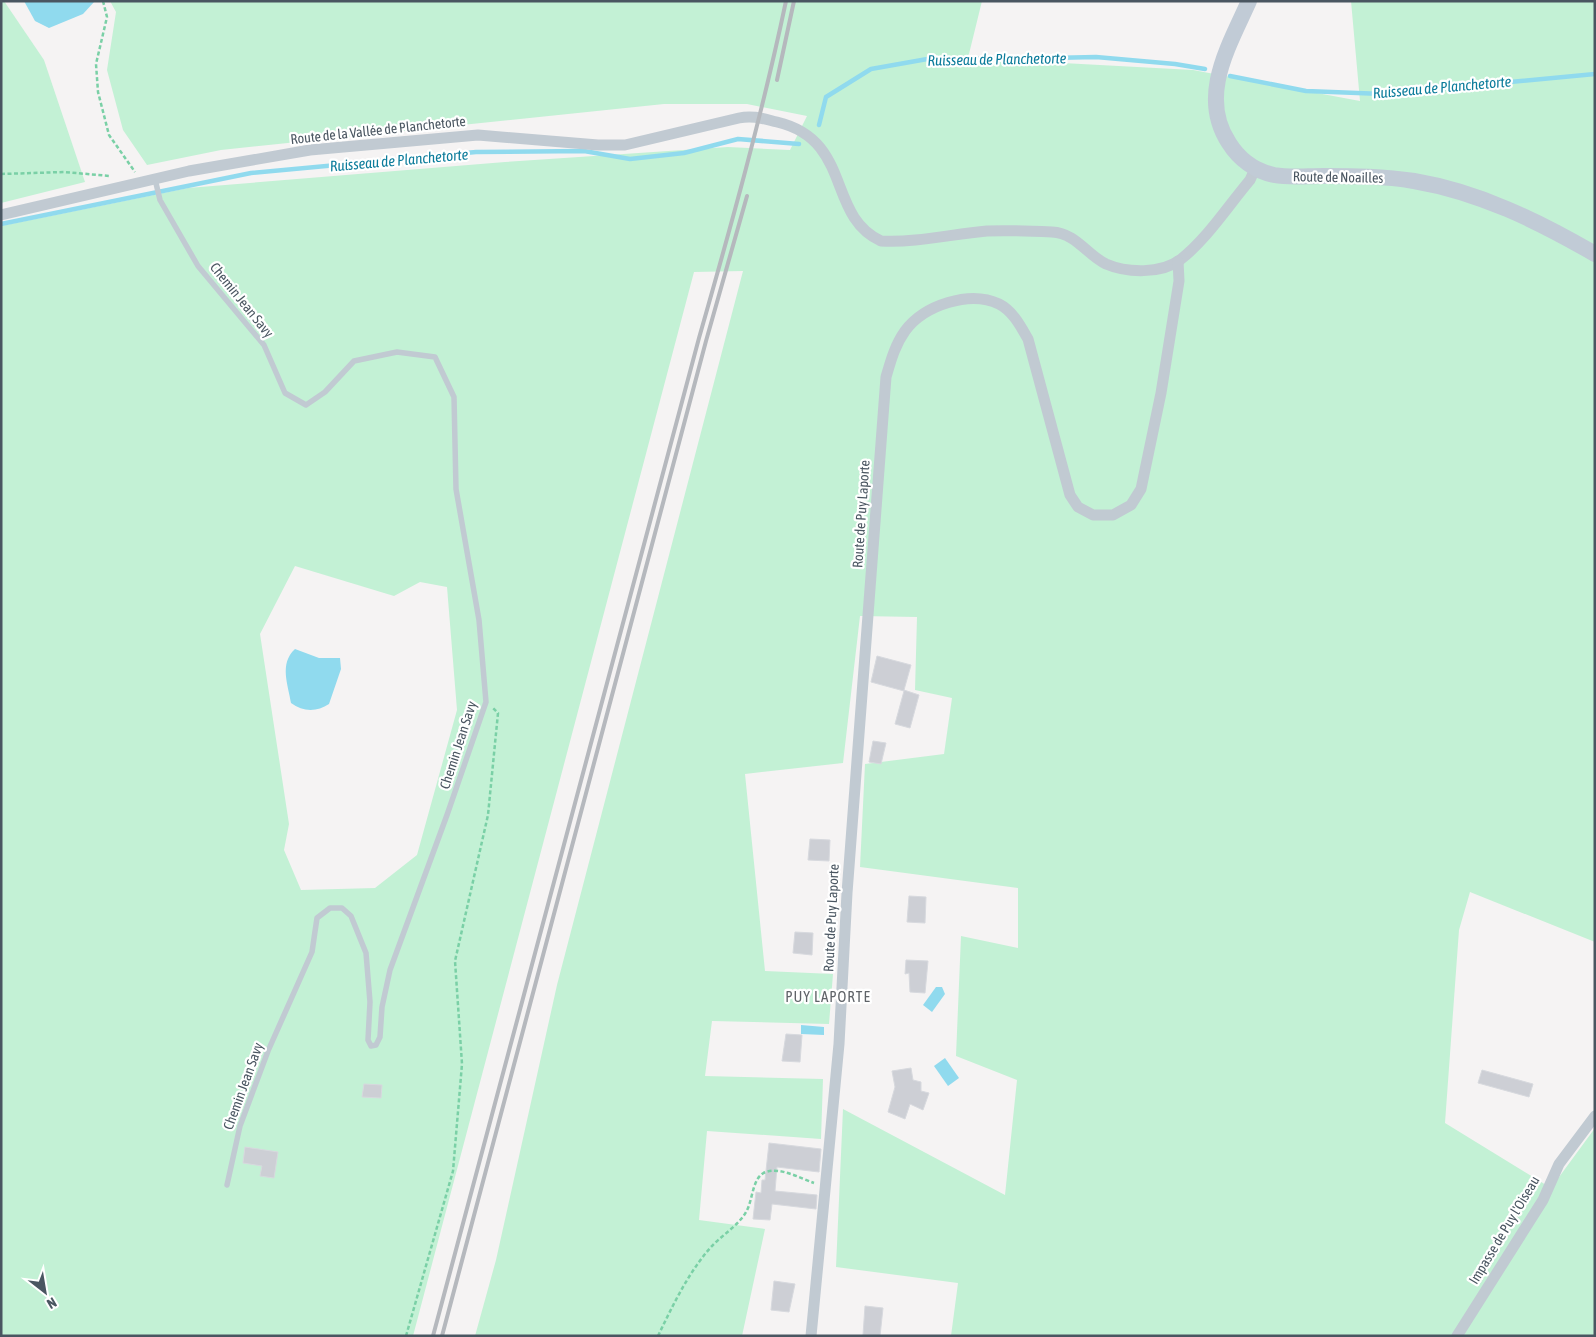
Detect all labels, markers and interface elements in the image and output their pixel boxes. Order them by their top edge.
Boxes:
water label: Ruisseau de Planchetorte [927,49,1067,69]
water label: Ruisseau de Planchetorte [1372,72,1512,102]
street label: Route de la Vallée de Planchetorte [290,113,466,147]
water label: Ruisseau de Planchetorte [329,145,469,175]
street label: Route de Noailles [1293,168,1383,186]
street label: Chemin Jean Savy [207,259,277,341]
street label: Route de Puy Laporte [849,460,873,568]
street label: Chemin Jean Savy [436,699,480,791]
street label: Route de Puy Laporte [820,864,842,972]
district label: PUY LAPORTE [785,988,871,1005]
street label: Chemin Jean Savy [220,1040,266,1132]
street label: Impasse de Puy l'Oiseau [1465,1173,1543,1287]
north arrow [20,1267,70,1317]
text: N [44,1294,59,1312]

